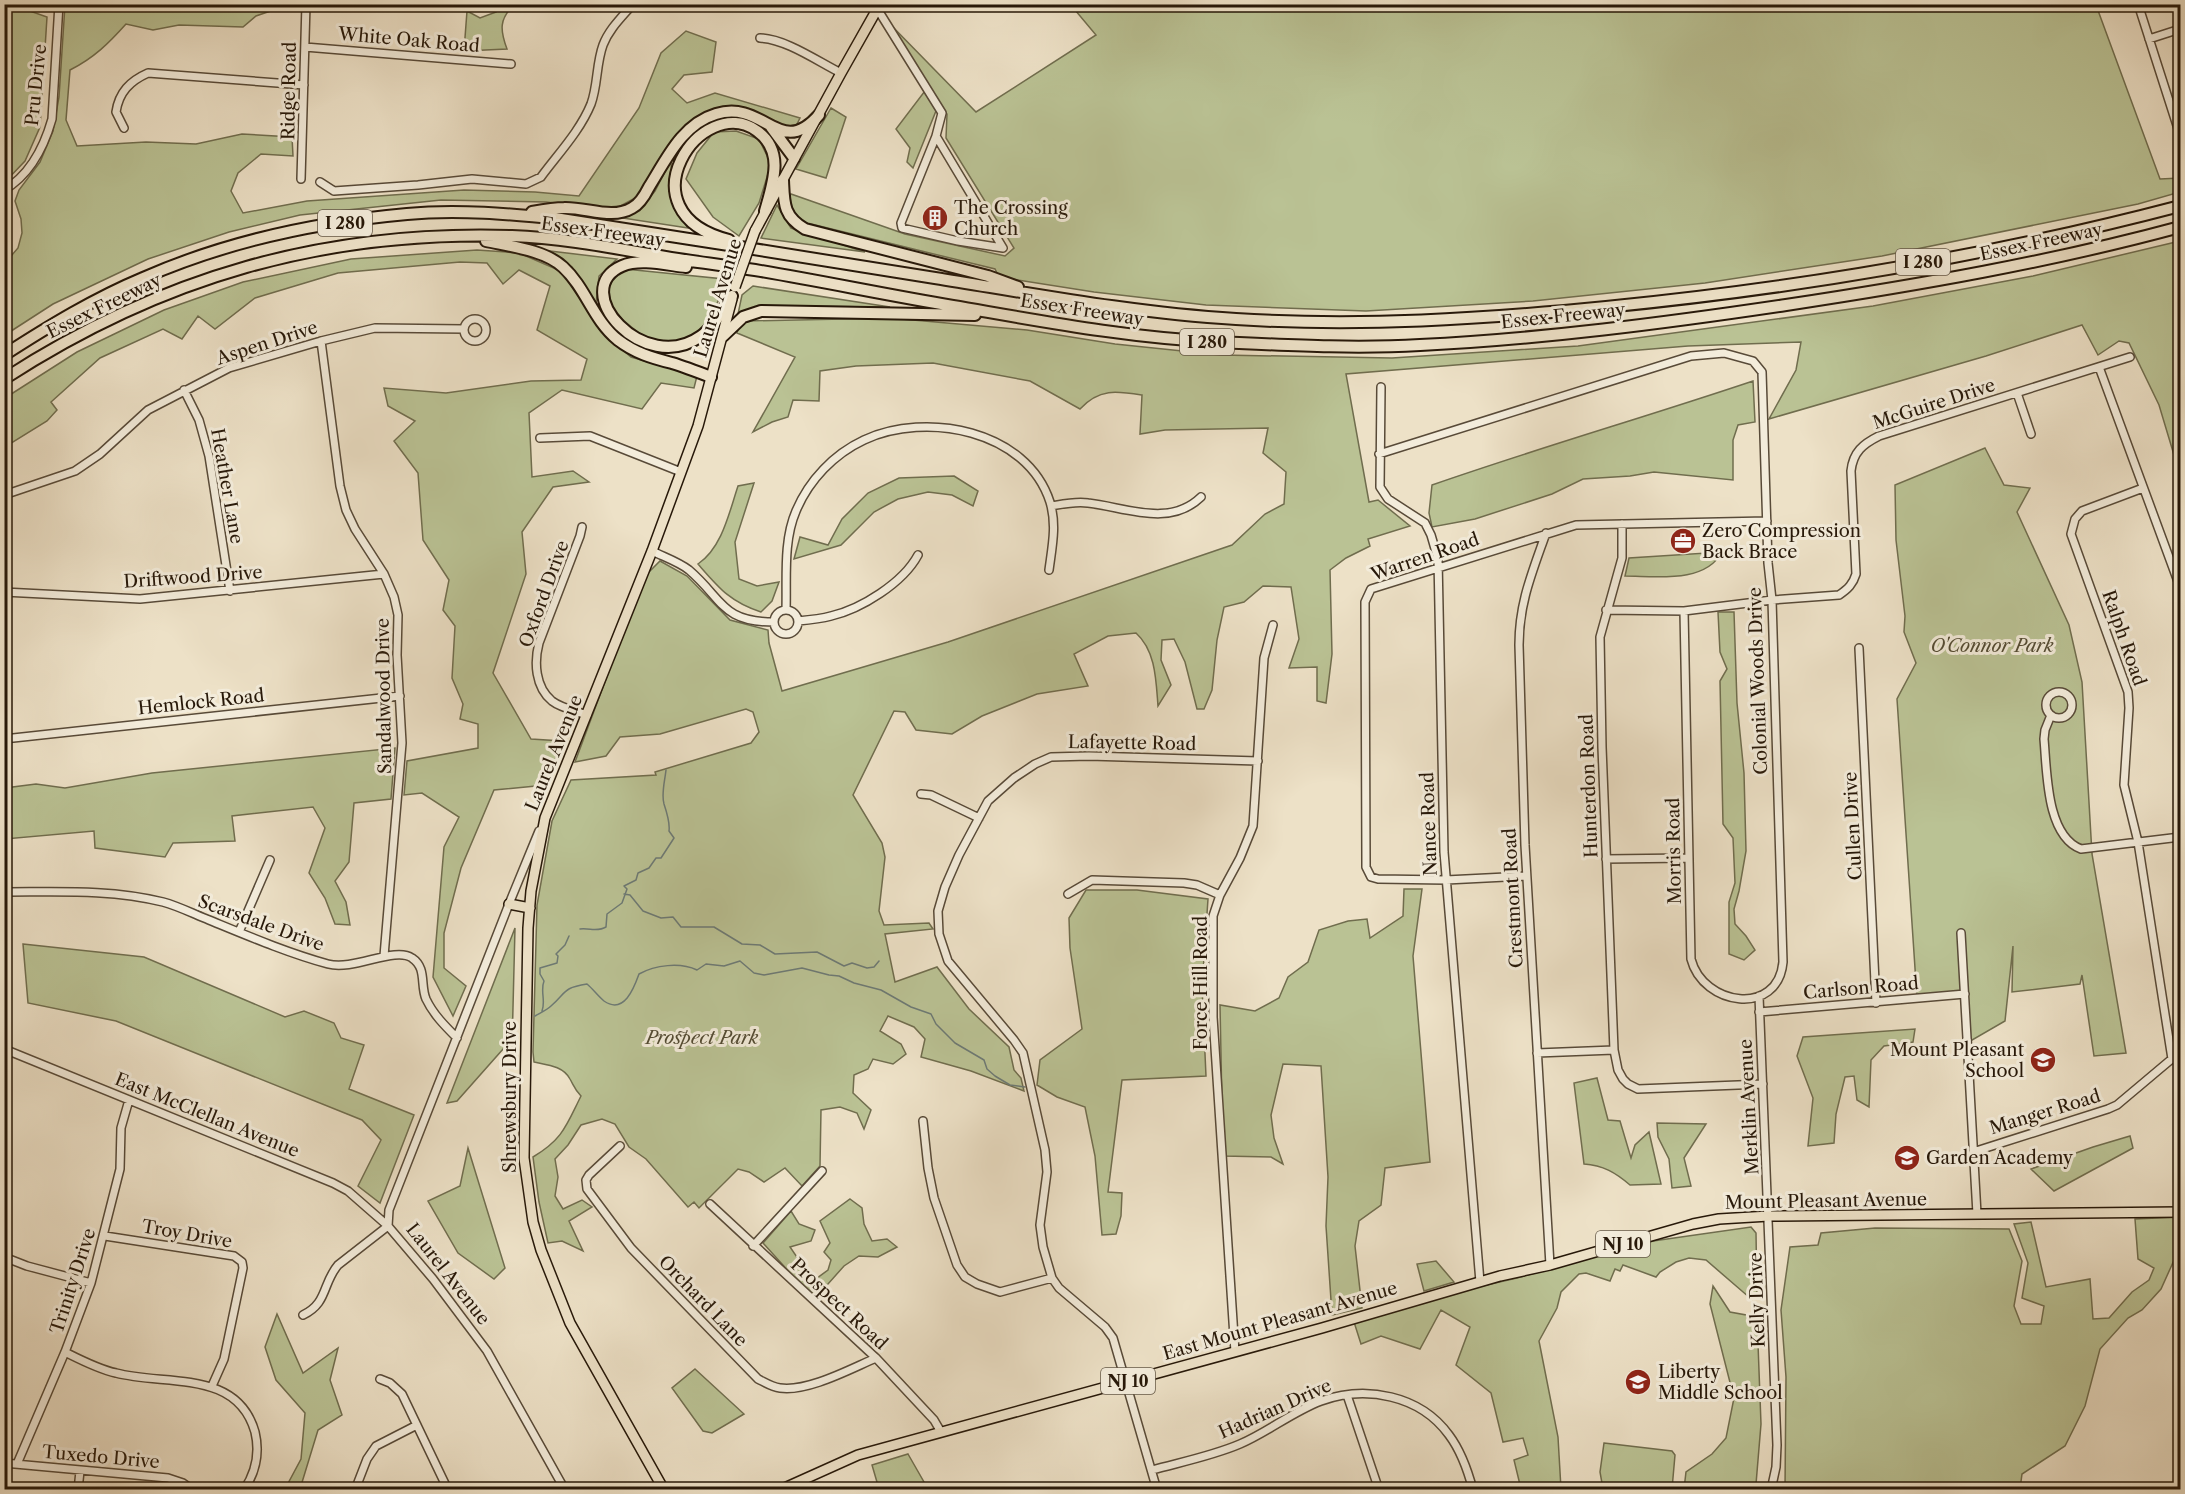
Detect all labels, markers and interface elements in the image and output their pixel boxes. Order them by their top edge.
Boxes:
street label: White Oak Road [336,23,481,57]
street label: Ridge Road [277,42,301,140]
street label: Pru Drive [21,43,51,127]
place label: The Crossing Church [954,197,1068,240]
building icon: The Crossing Church [920,203,950,233]
road number: I 280 [318,210,372,236]
street label: Essex Freeway [540,212,667,252]
street label: Essex Freeway [1978,218,2105,266]
street label: Laurel Avenue [689,236,747,360]
road number: I 280 [1896,249,1950,275]
street label: Essex Freeway [43,268,166,343]
street label: Essex Freeway [1019,289,1146,331]
street label: Essex Freeway [1500,298,1627,333]
street label: Aspen Drive [213,316,320,370]
road number: I 280 [1180,329,1234,355]
street label: McGuire Drive [1870,374,1998,434]
street label: Heather Lane [206,426,248,546]
place label: Zero Compression Back Brace [1702,520,1861,563]
office icon: Zero Compression Back Brace [1668,526,1698,556]
street label: Warren Road [1367,528,1482,586]
street label: Oxford Drive [514,537,574,651]
street label: Driftwood Drive [123,561,263,593]
street label: Colonial Woods Drive [1744,587,1772,775]
street label: Ralph Road [2097,587,2151,689]
street label: Sandalwood Drive [372,618,396,774]
park label: O'Connor Park [1930,635,2054,657]
street label: Hemlock Road [137,684,265,720]
street label: Laurel Avenue [521,692,587,814]
street label: Hunterdon Road [1575,714,1603,858]
street label: Lafayette Road [1068,731,1196,755]
street label: Cullen Drive [1839,771,1867,881]
street label: Nance Road [1416,772,1442,876]
street label: Morris Road [1662,797,1686,904]
street label: Crestmont Road [1498,827,1528,969]
street label: Scarsdale Drive [195,890,327,956]
street label: Force Hill Road [1190,916,1212,1050]
street label: Carlson Road [1802,972,1920,1004]
street label: Shrewsbury Drive [499,1021,521,1173]
park label: Prospect Park [644,1027,759,1049]
street label: Merklin Avenue [1734,1039,1764,1175]
place label: Mount Pleasant School [1890,1039,2025,1082]
school or university icon: Mount Pleasant School [2028,1045,2058,1075]
street label: East McClellan Avenue [112,1068,302,1162]
street label: Manger Road [1987,1085,2103,1139]
school or university icon: Garden Academy [1892,1143,1922,1173]
place label: Garden Academy [1926,1147,2074,1169]
street label: Mount Pleasant Avenue [1725,1188,1927,1214]
street label: Troy Drive [140,1215,234,1253]
street label: Laurel Avenue [401,1219,495,1329]
street label: Trinity Drive [46,1225,100,1337]
road number: NJ 10 [1596,1231,1650,1257]
street label: Orchard Lane [654,1251,752,1351]
street label: Kelly Drive [1744,1252,1770,1348]
street label: Prospect Road [786,1254,892,1354]
street label: East Mount Pleasant Avenue [1160,1277,1400,1365]
place label: Liberty Middle School [1658,1361,1783,1404]
school or university icon: Liberty Middle School [1623,1367,1653,1397]
road number: NJ 10 [1101,1368,1155,1394]
street label: Hadrian Drive [1215,1374,1335,1444]
street label: Tuxedo Drive [41,1441,161,1473]

